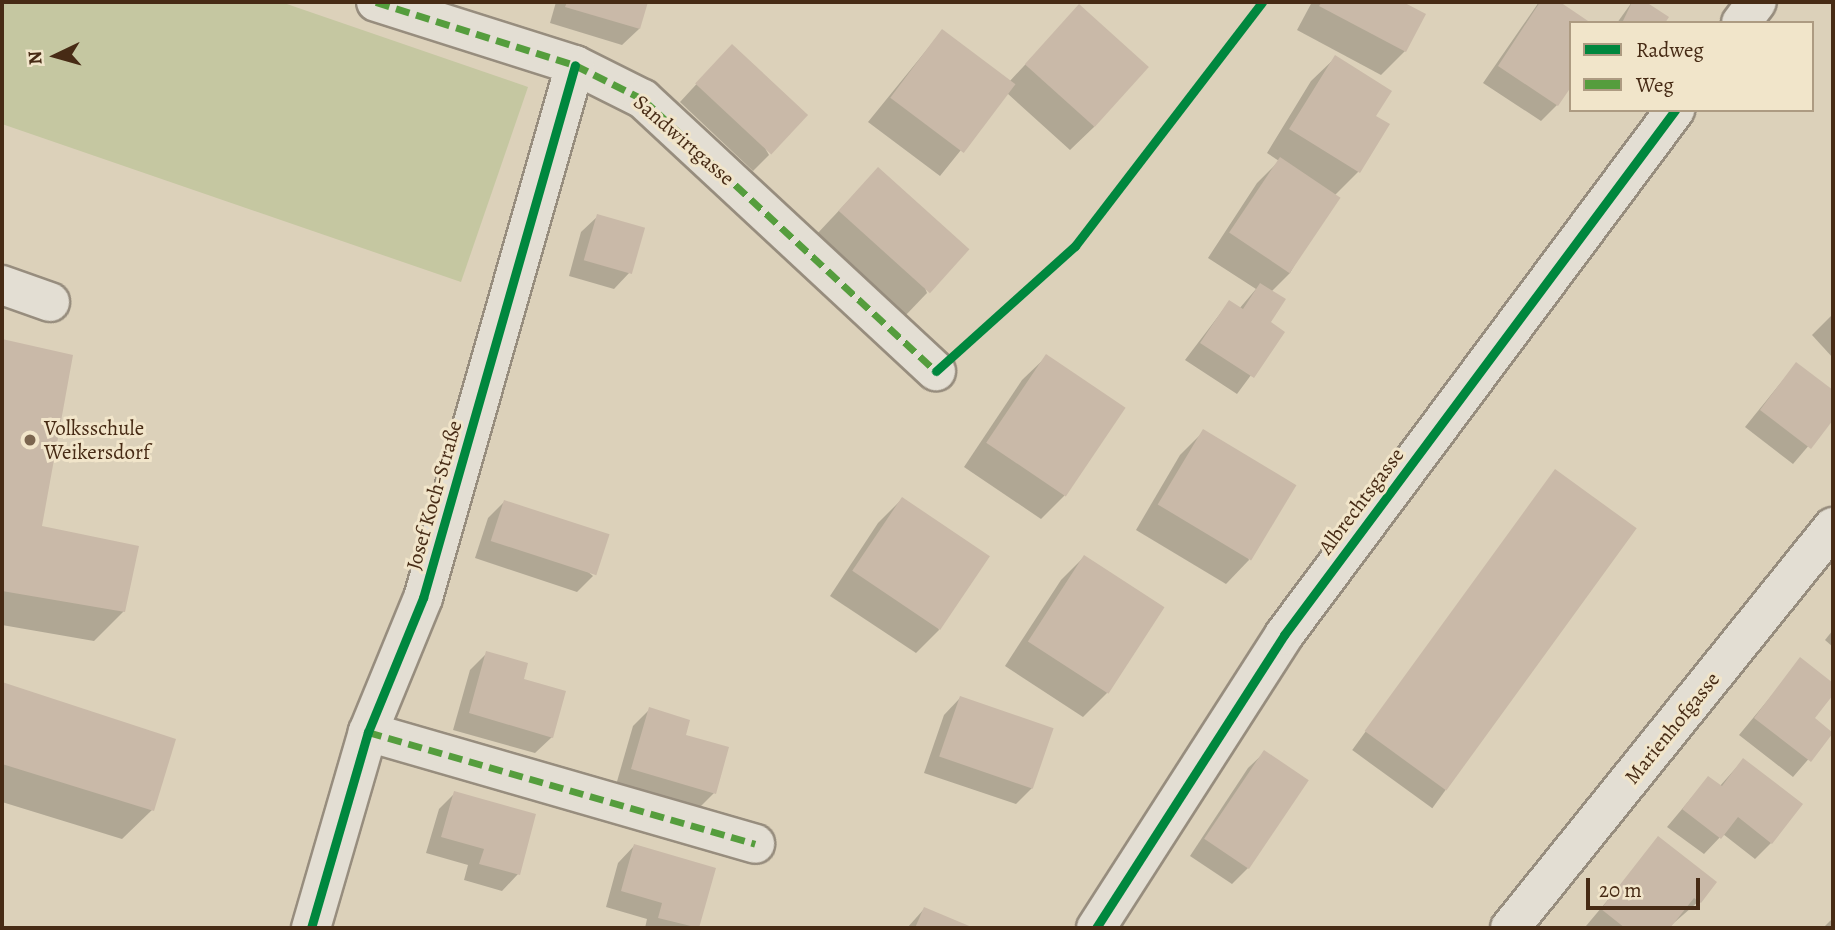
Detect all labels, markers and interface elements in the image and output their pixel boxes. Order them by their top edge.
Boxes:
north arrow [21,21,91,91]
legend [1569,21,1814,112]
text: Radweg [1636,36,1704,64]
text: N [22,50,49,66]
text: Weg [1636,71,1674,99]
street label: Sandwirtgasse [628,89,740,191]
place label: Volksschule Weikersdorf [44,415,150,465]
street label: Josef Koch-Straße [401,417,467,573]
marker: Volksschule Weikersdorf [22,432,38,448]
street label: Albrechtsgasse [1313,443,1409,559]
street label: Marienhofgasse [1619,667,1725,789]
scale bar [1590,864,1704,908]
text: 20 m [1599,876,1642,904]

